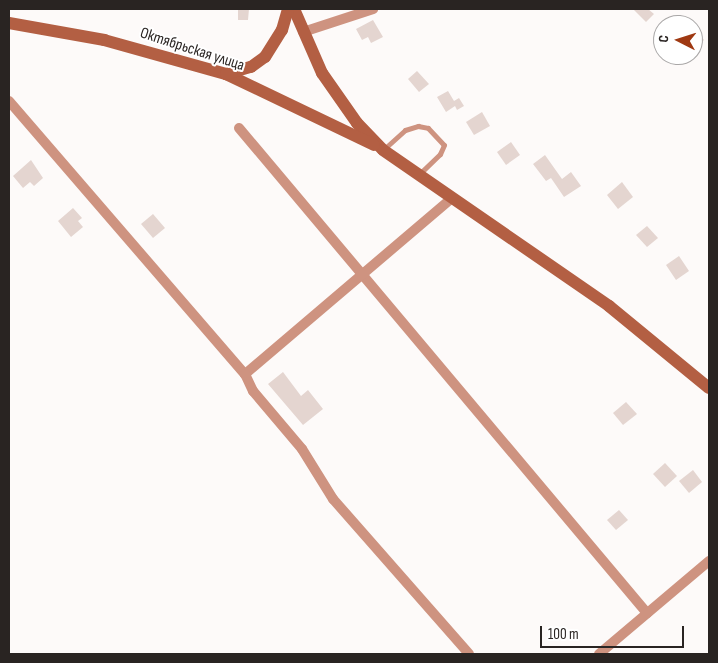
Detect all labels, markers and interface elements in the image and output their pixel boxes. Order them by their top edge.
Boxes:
north arrow [653,15,703,65]
street label: Октябрьская улица [137,24,247,76]
text: С [655,34,672,43]
scale bar [543,616,687,648]
text: 100 m [548,625,579,644]

